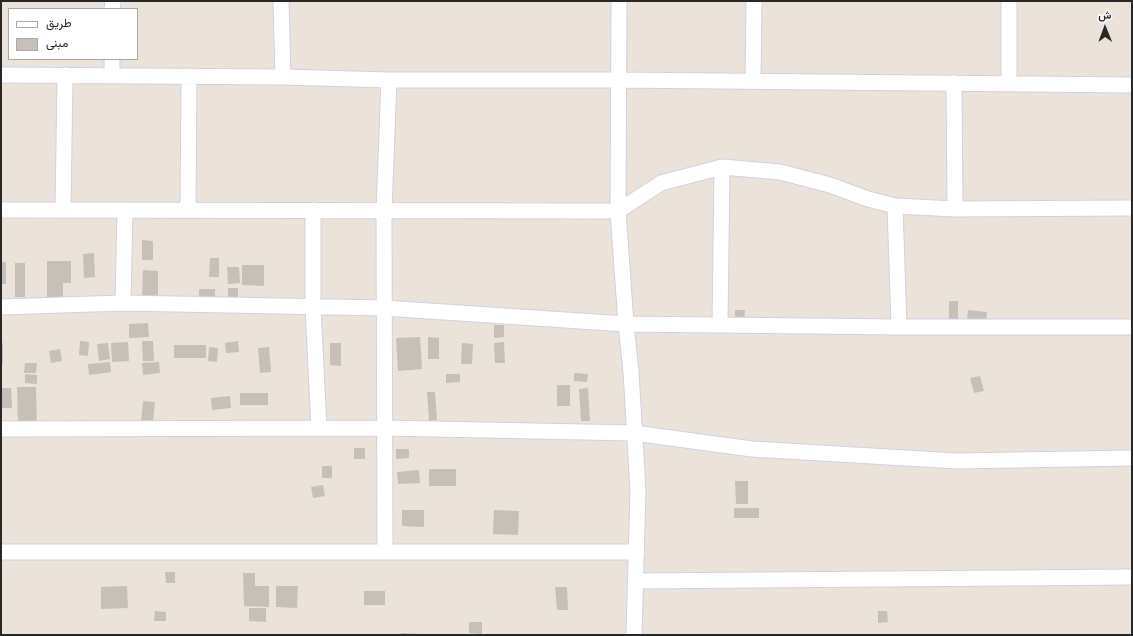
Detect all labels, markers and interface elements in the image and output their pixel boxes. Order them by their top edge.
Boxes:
legend [8,8,138,60]
north arrow [1085,8,1125,48]
text: ش [1098,9,1112,22]
text: طريق [46,16,71,30]
text: مبنى [46,36,68,50]

